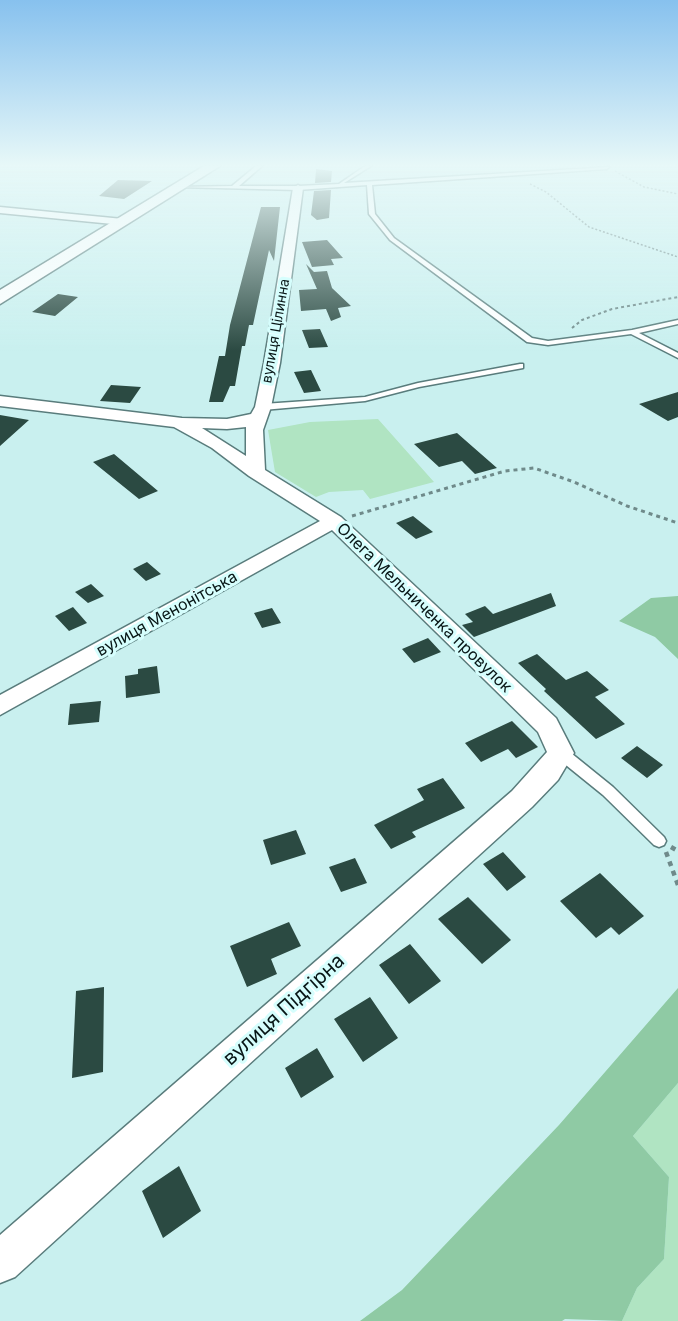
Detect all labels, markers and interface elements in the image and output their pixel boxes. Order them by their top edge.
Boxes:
street label: вулиця Цілинна [259,277,293,385]
street label: Олега Мельниченка провулок [333,519,515,697]
street label: вулиця Менонітська [93,567,241,661]
street label: вулиця Підгірна [218,949,350,1071]

